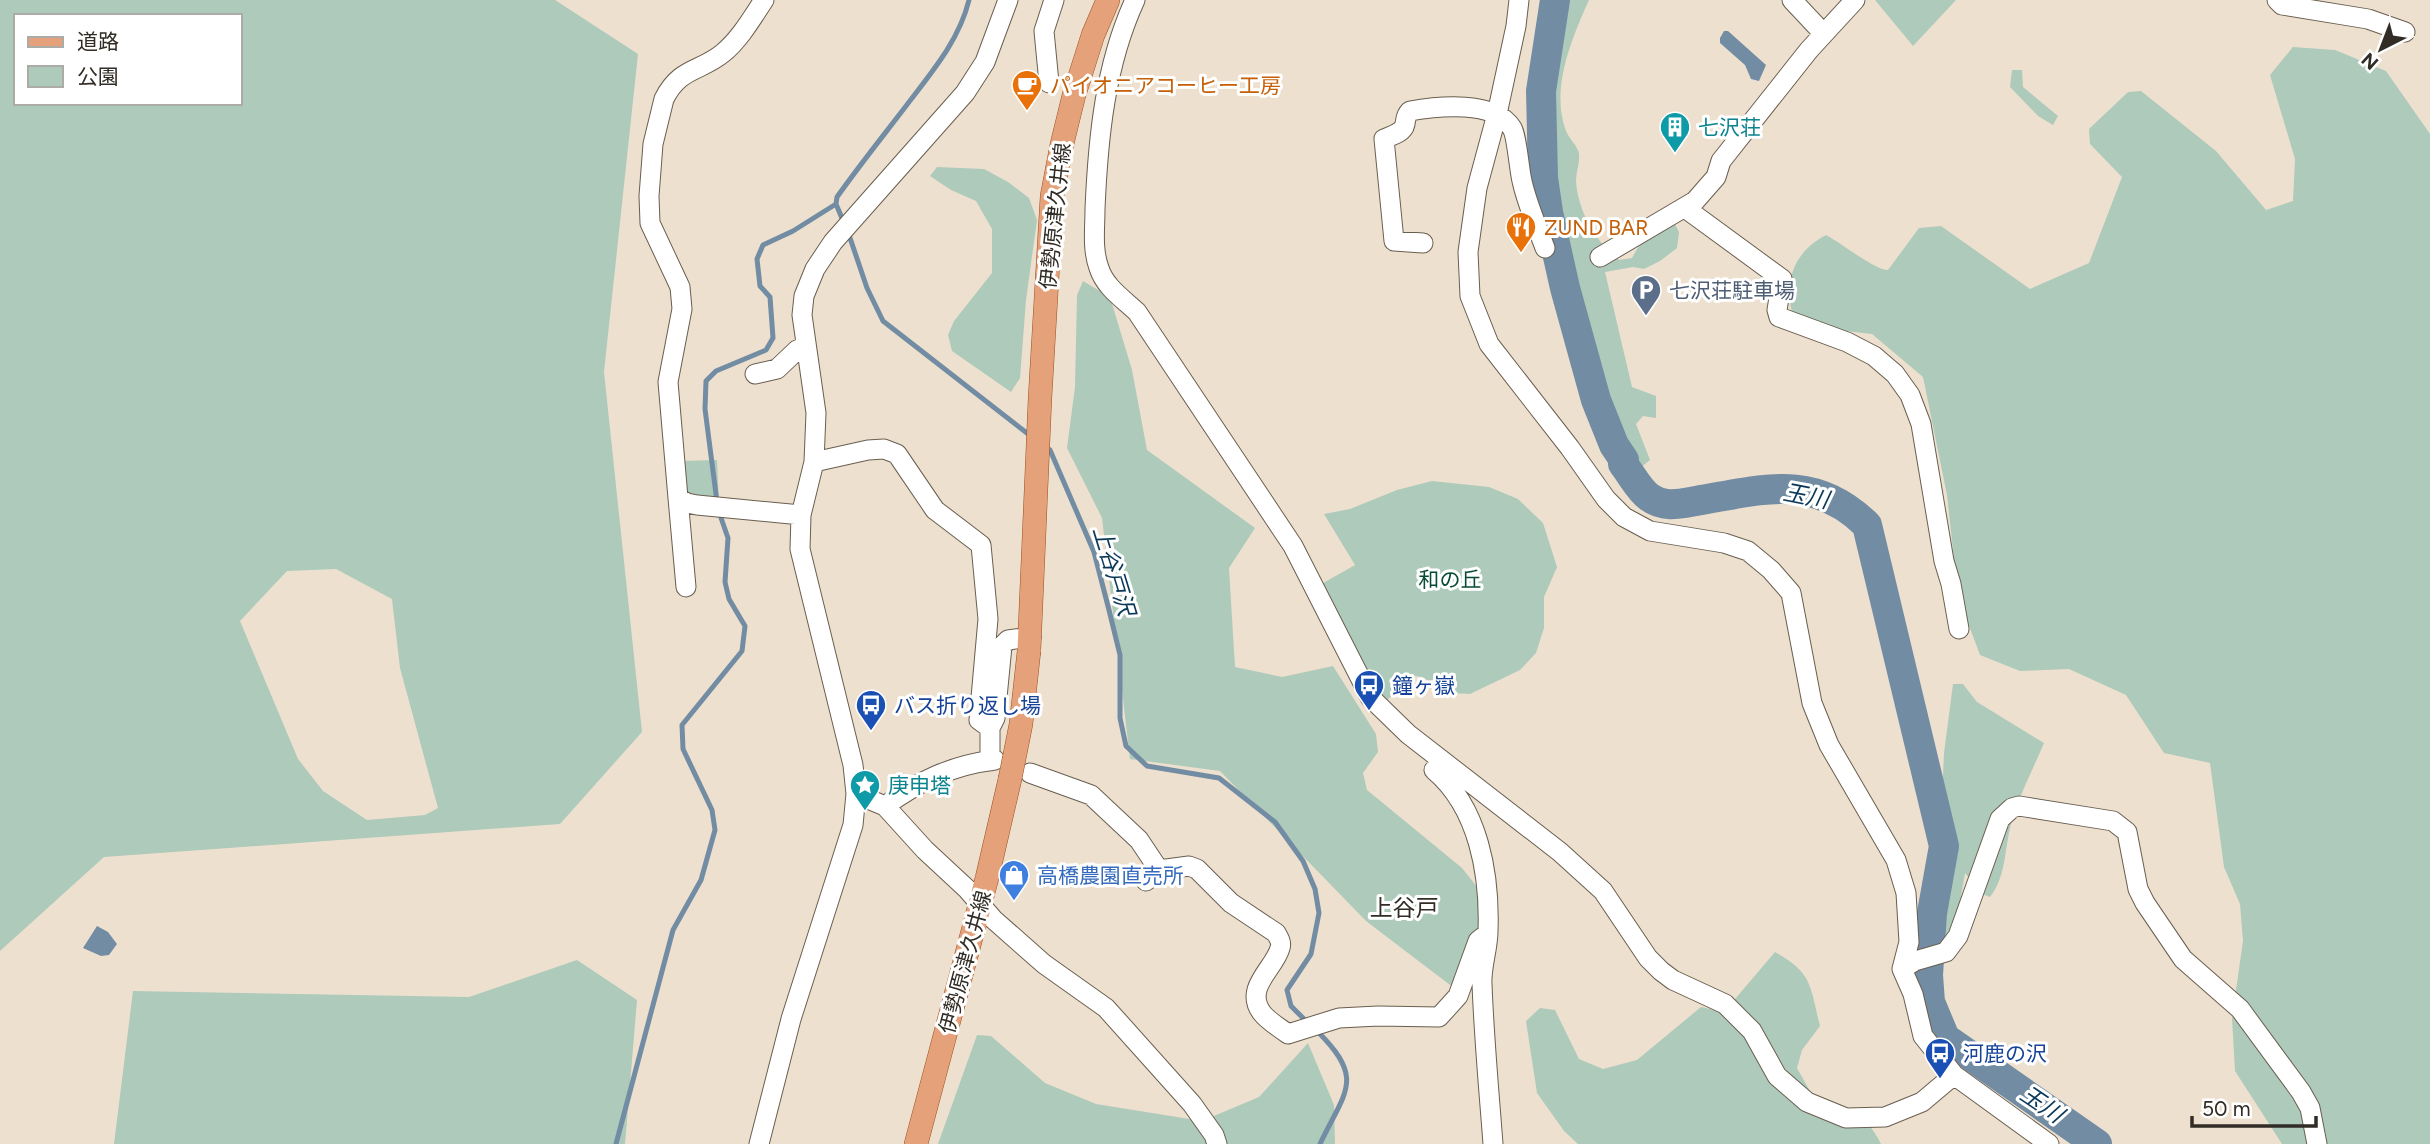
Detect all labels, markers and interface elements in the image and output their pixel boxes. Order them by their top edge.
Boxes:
legend [14,14,242,105]
north arrow [2346,14,2416,84]
text: 道路 [77,29,119,54]
text: N [2357,48,2383,75]
text: 公園 [77,64,119,89]
cafe icon: パイオニアコーヒー工房 [1010,68,1044,112]
place label: パイオニアコーヒー工房 [1050,73,1281,98]
building icon: 七沢荘 [1658,110,1692,154]
place label: 七沢荘 [1698,115,1761,140]
street label: 伊勢原津久井線 [1035,142,1075,290]
restaurant icon: ZUND BAR [1504,210,1538,254]
place label: ZUND BAR [1544,215,1648,240]
parking icon: 七沢荘駐車場 [1629,273,1663,317]
place label: 七沢荘駐車場 [1669,278,1795,303]
water label: 玉川 [1781,478,1834,515]
water label: 上谷戸沢 [1087,523,1142,622]
park label: 和の丘 [1419,567,1482,592]
bus stop icon: 鐘ヶ嶽 [1352,668,1386,712]
place label: 鐘ヶ嶽 [1392,673,1455,698]
bus stop icon: バス折り返し場 [854,688,888,732]
place label: バス折り返し場 [894,693,1041,718]
place icon: 庚申塔 [848,768,882,812]
place label: 庚申塔 [888,773,951,798]
shop icon: 高橋農園直売所 [997,858,1031,902]
place label: 高橋農園直売所 [1037,863,1184,888]
street label: 伊勢原津久井線 [934,888,996,1036]
district label: 上谷戸 [1370,894,1439,922]
bus stop icon: 河鹿の沢 [1923,1036,1957,1080]
place label: 河鹿の沢 [1963,1041,2047,1066]
water label: 玉川 [2015,1080,2071,1130]
scale bar [2192,1084,2316,1128]
text: 50 m [2202,1096,2251,1121]

